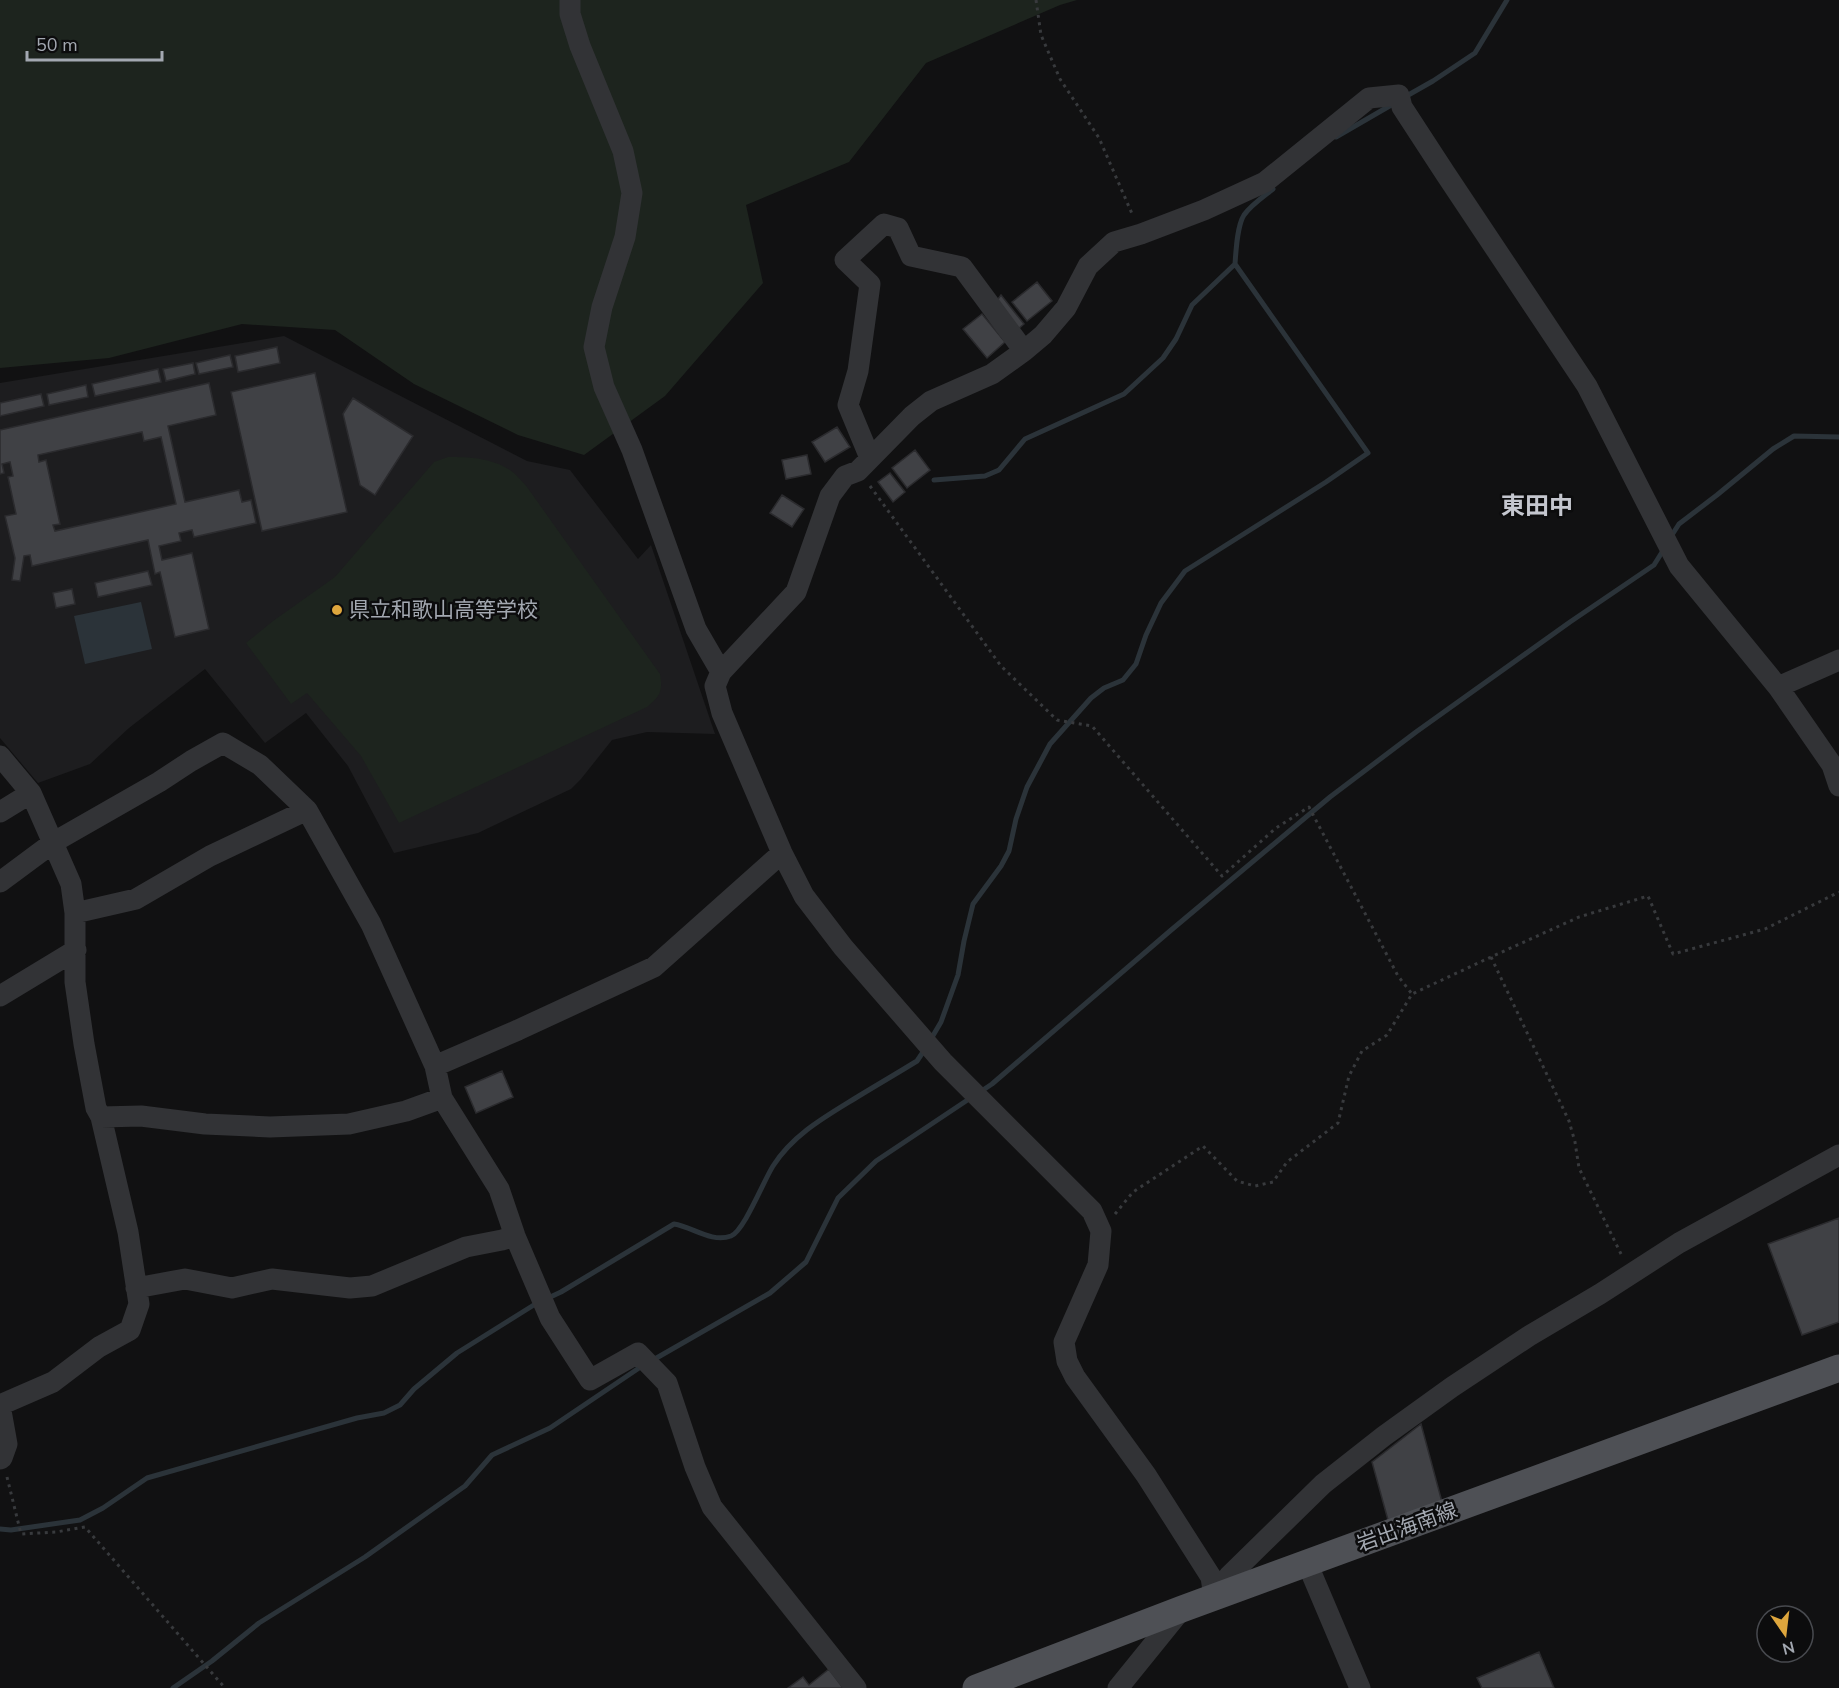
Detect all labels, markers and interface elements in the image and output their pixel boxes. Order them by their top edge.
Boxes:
scale bar [27,24,162,62]
text: 50 m [36,33,78,57]
district label: 東田中 [1501,490,1573,522]
place label: 県立和歌山高等学校 [349,596,538,624]
marker: 県立和歌山高等学校 [330,603,344,617]
street label: 岩出海南線 [1353,1496,1461,1558]
north arrow [1755,1604,1815,1664]
text: N [1780,1635,1797,1660]

